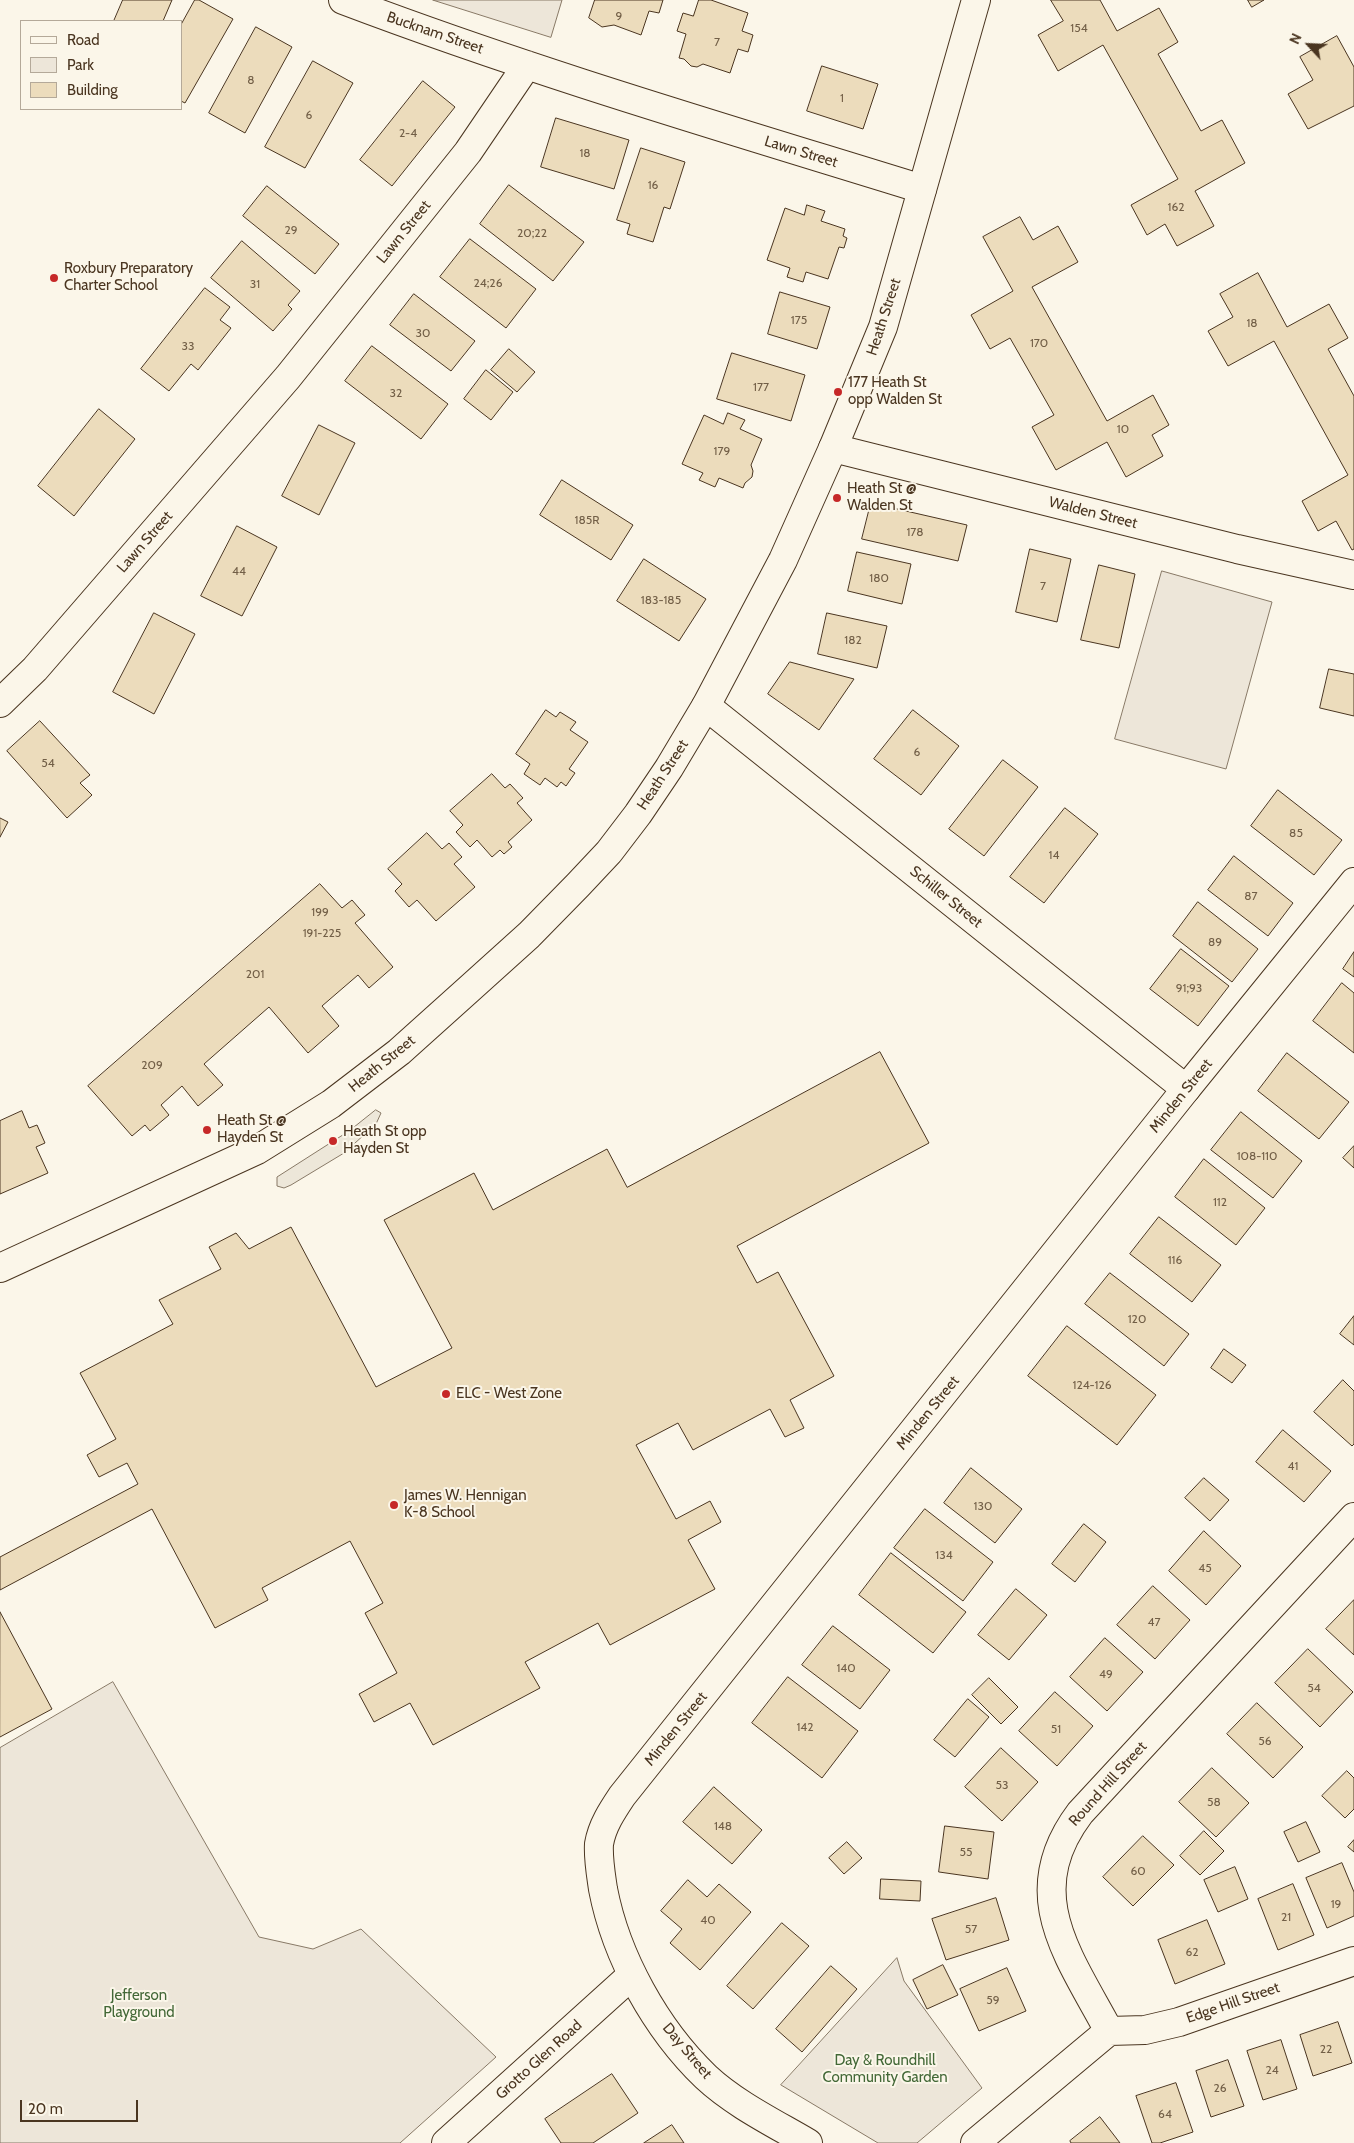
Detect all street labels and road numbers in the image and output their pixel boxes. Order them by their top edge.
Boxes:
street label: Bucknam Street [384,8,486,58]
street label: Lawn Street [762,132,840,172]
street label: Lawn Street [373,197,435,267]
street label: Heath Street [863,276,905,358]
street label: Walden Street [1047,493,1139,533]
street label: Lawn Street [113,508,177,576]
street label: Heath Street [634,736,692,814]
street label: Schiller Street [906,862,986,932]
street label: Heath Street [345,1032,419,1096]
street label: Minden Street [1146,1055,1216,1137]
street label: Minden Street [893,1372,963,1454]
street label: Minden Street [641,1688,711,1770]
street label: Round Hill Street [1065,1738,1151,1830]
street label: Edge Hill Street [1184,1979,1282,2027]
street label: Grotto Glen Road [492,2017,586,2103]
street label: Day Street [659,2019,715,2083]

